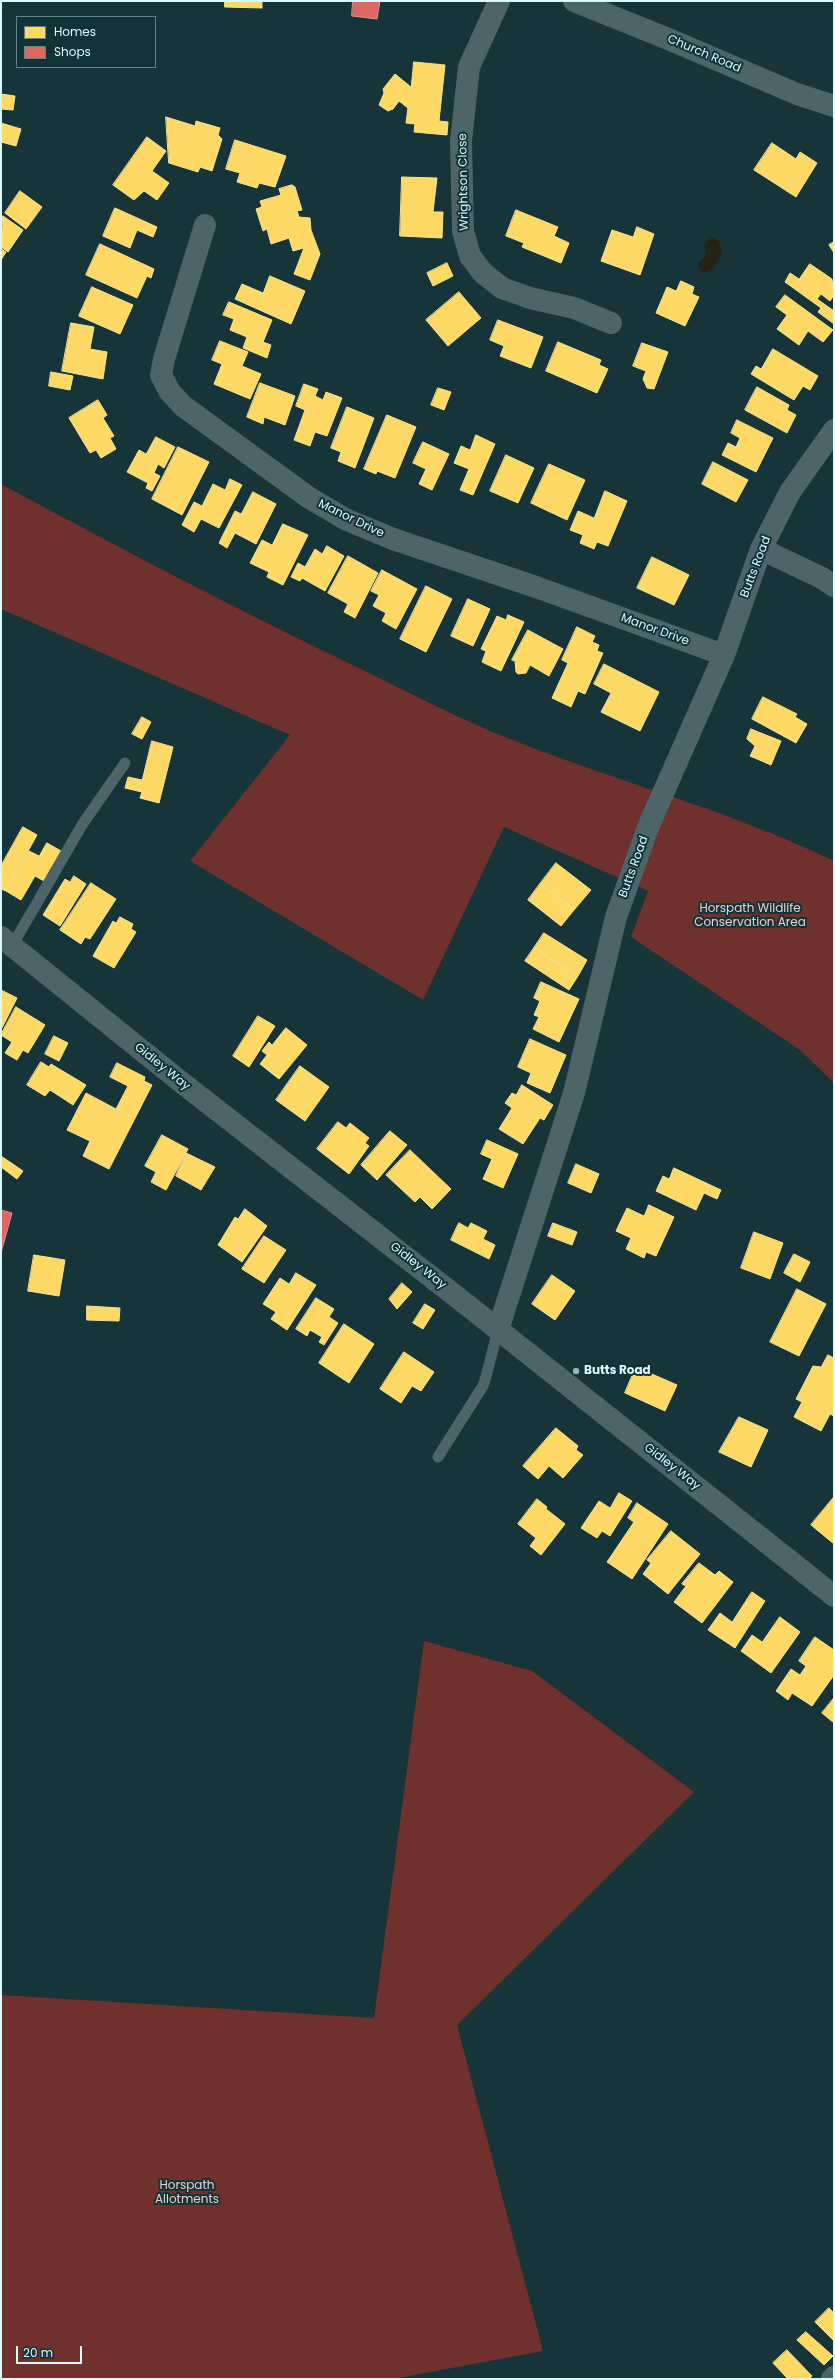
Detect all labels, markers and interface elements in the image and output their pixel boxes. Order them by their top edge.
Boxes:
legend [16,16,156,68]
text: Homes [54,23,96,40]
street label: Church Road [665,32,743,76]
text: Shops [54,43,91,60]
street label: Wrightson Close [456,133,472,231]
street label: Manor Drive [316,497,386,541]
street label: Butts Road [738,534,774,600]
street label: Manor Drive [619,611,691,649]
street label: Butts Road [616,834,652,900]
park label: Horspath Wildlife Conservation Area [694,902,806,930]
street label: Gidley Way [131,1040,193,1094]
street label: Gidley Way [387,1240,449,1292]
place label: Butts Road [584,1364,651,1378]
marker: Butts Road [571,1366,581,1376]
street label: Gidley Way [641,1441,703,1493]
park label: Horspath Allotments [155,2179,219,2207]
scale bar [18,2338,84,2364]
text: 20 m [23,2344,53,2361]

